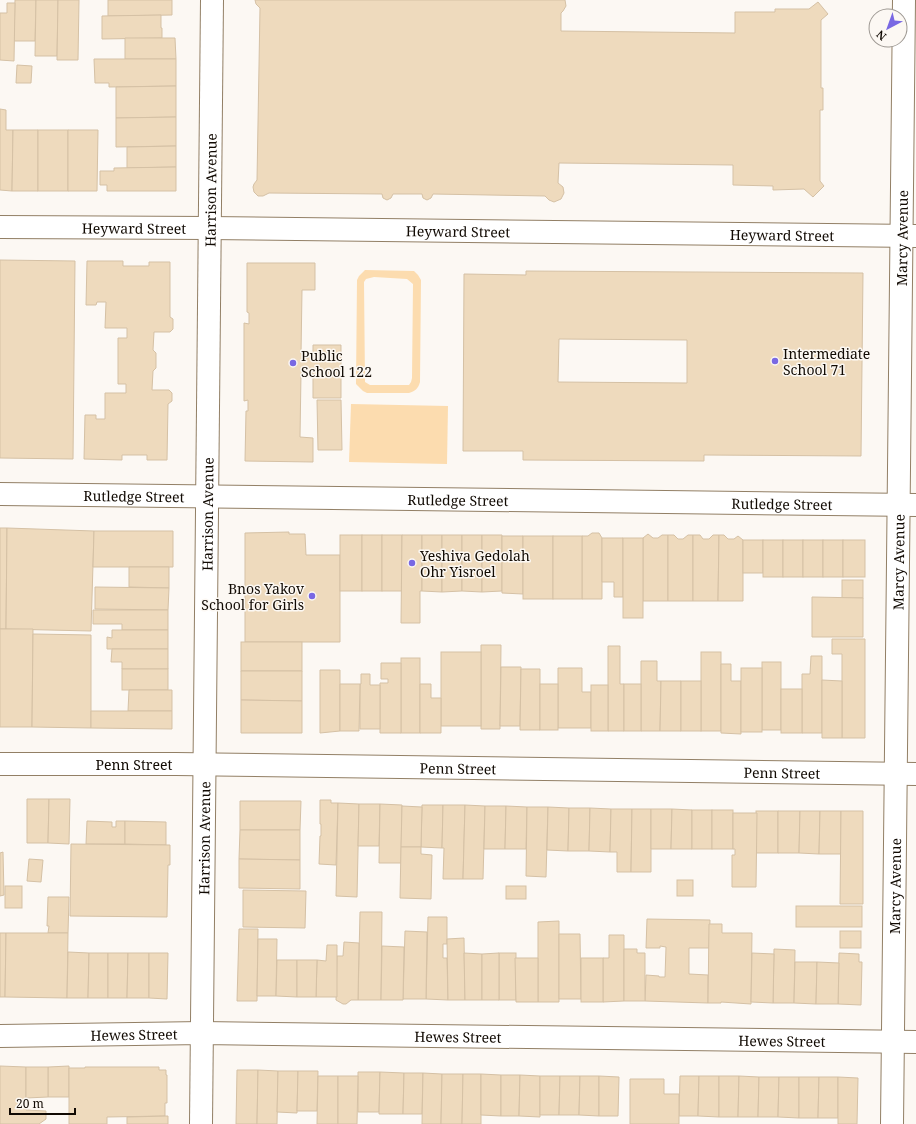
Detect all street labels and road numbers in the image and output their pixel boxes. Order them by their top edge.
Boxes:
street label: Harrison Avenue [200,133,220,247]
street label: Marcy Avenue [891,190,911,286]
street label: Heyward Street [82,218,186,237]
street label: Heyward Street [406,221,510,241]
street label: Heyward Street [730,224,834,245]
street label: Harrison Avenue [197,457,217,571]
street label: Rutledge Street [83,486,185,506]
street label: Rutledge Street [407,489,509,510]
street label: Rutledge Street [731,493,833,513]
street label: Marcy Avenue [888,514,908,610]
street label: Penn Street [96,755,172,774]
street label: Penn Street [419,758,497,778]
street label: Penn Street [743,762,821,782]
street label: Harrison Avenue [194,781,214,895]
street label: Marcy Avenue [885,838,905,934]
street label: Hewes Street [90,1024,178,1044]
street label: Hewes Street [414,1026,502,1046]
street label: Hewes Street [738,1030,826,1050]

